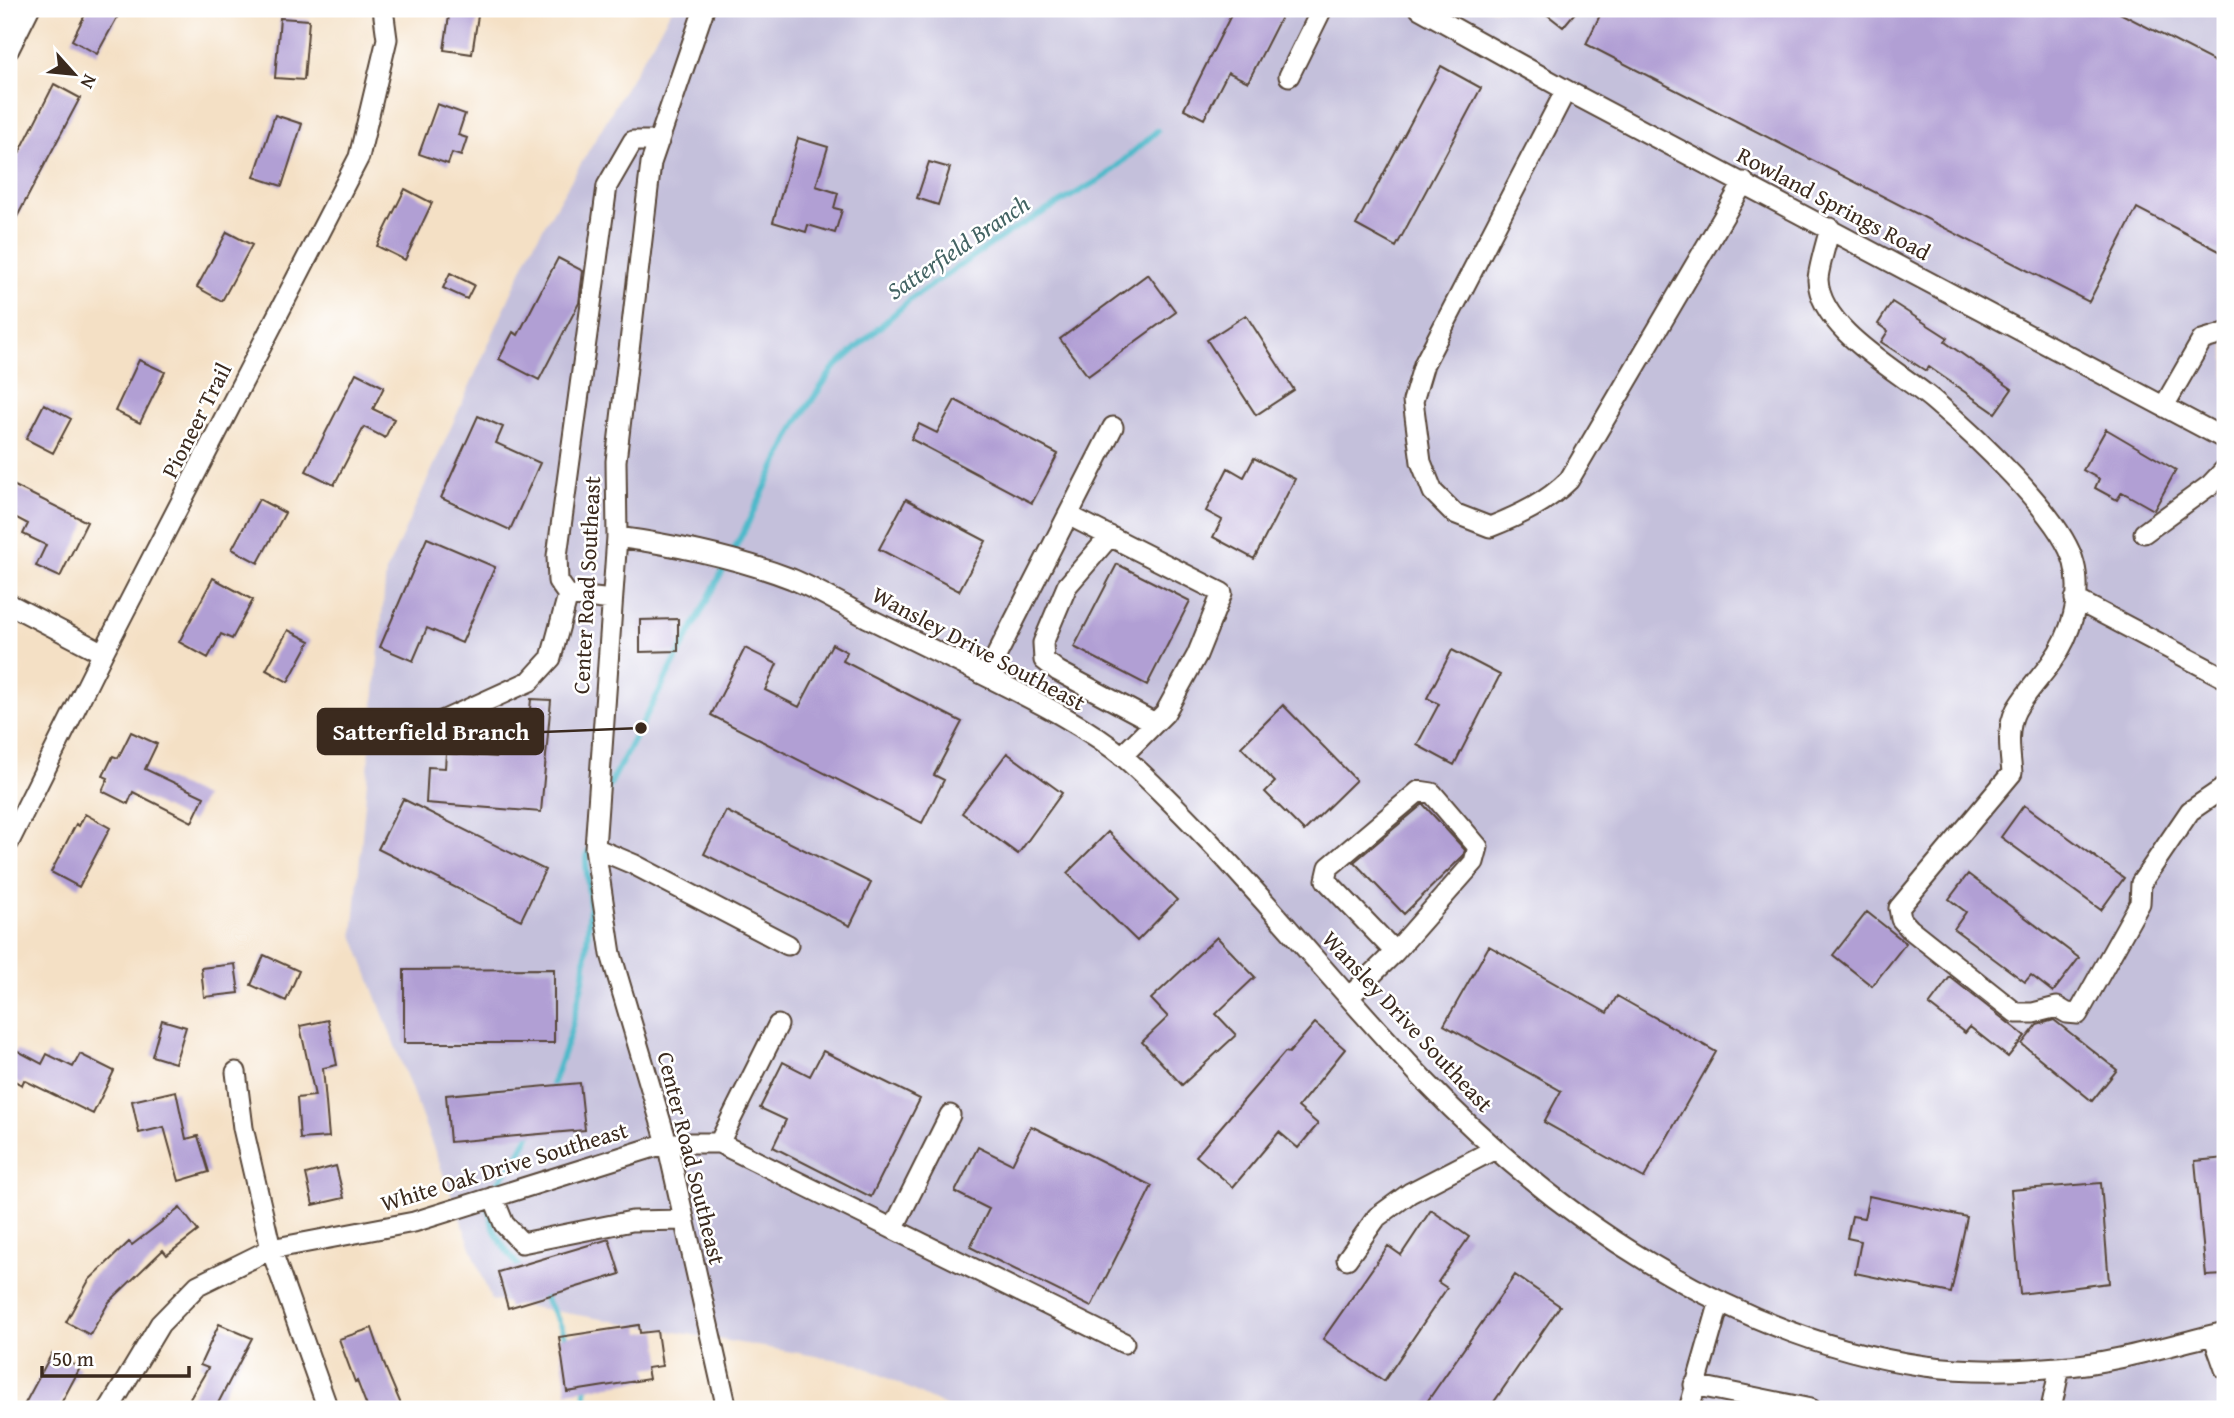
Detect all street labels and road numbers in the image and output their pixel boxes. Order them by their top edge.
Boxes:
street label: Rowland Springs Road [1731,138,1937,268]
street label: Pioneer Trail [153,357,239,483]
street label: Center Road Southeast [564,475,608,695]
street label: Wansley Drive Southeast [866,578,1092,718]
street label: Wansley Drive Southeast [1315,923,1501,1119]
street label: Center Road Southeast [650,1048,734,1268]
street label: White Oak Drive Southeast [377,1113,631,1219]

